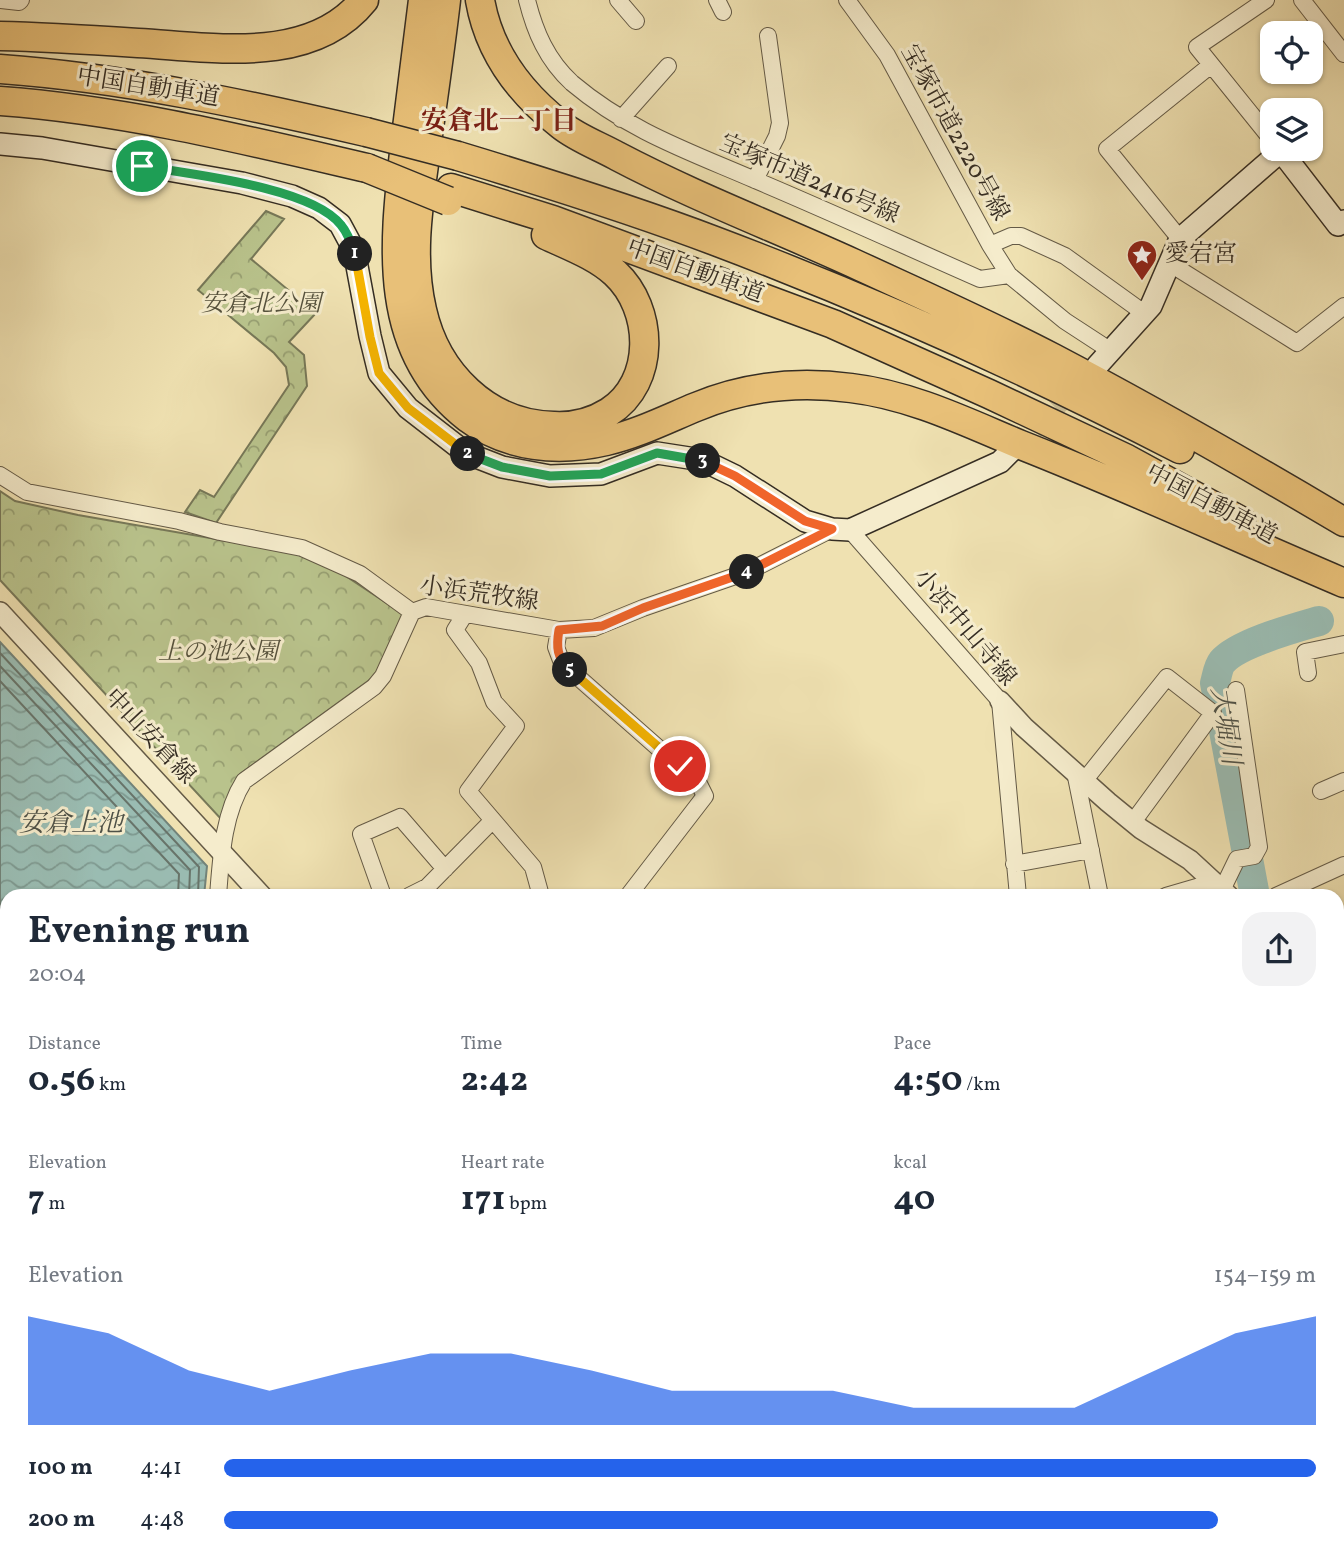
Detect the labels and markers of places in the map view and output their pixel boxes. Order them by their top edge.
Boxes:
pin [112,136,172,196]
pin: 1 [338,236,372,272]
place icon: 愛宕宮 [1125,238,1159,282]
place label: 愛宕宮 [1165,238,1237,272]
pin: 2 [450,436,486,472]
pin: 3 [686,444,720,478]
pin: 4 [730,554,764,590]
pin: 5 [552,652,588,688]
pin [650,736,710,796]

